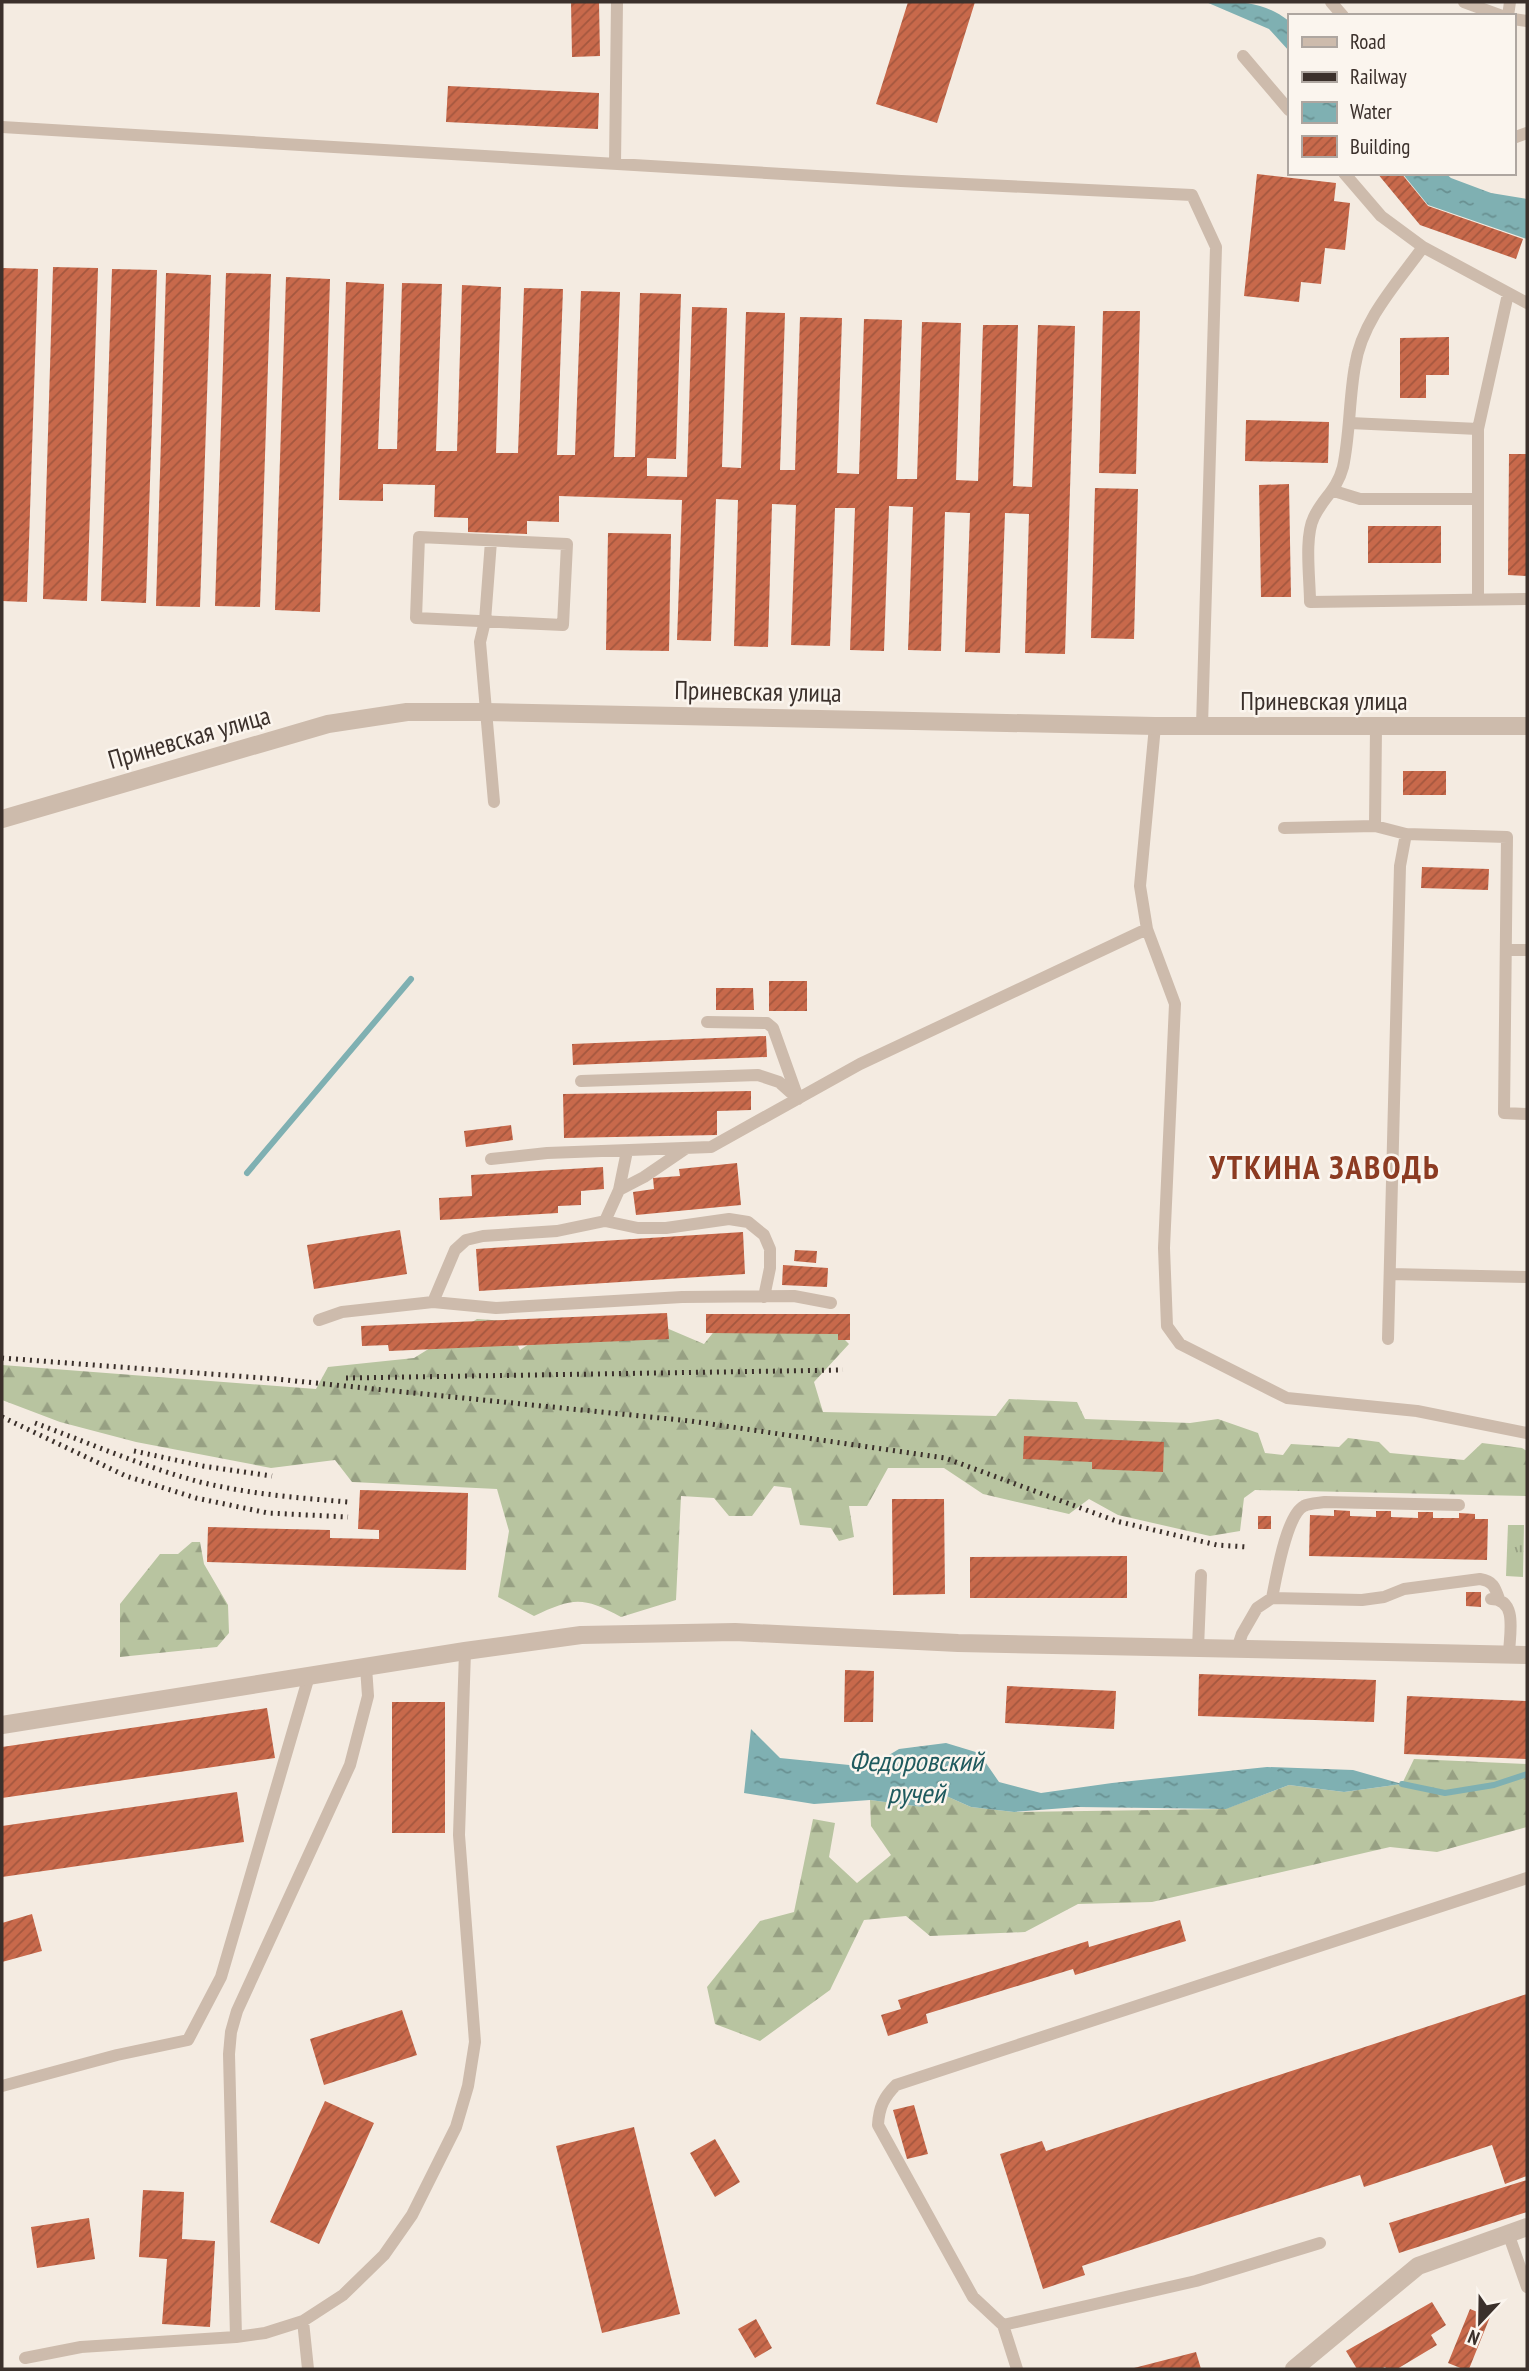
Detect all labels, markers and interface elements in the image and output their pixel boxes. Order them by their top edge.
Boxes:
legend [1288,14,1515,175]
text: Road [1350,28,1386,55]
text: Railway [1350,63,1407,90]
text: Water [1350,98,1392,125]
text: Building [1350,133,1410,160]
street label: Приневская улица [674,673,842,709]
street label: Приневская улица [1240,684,1408,717]
street label: Приневская улица [104,698,274,776]
district label: УТКИНА ЗАВОДЬ [1208,1145,1441,1188]
water label: Федоровский ручей [849,1742,986,1811]
north arrow [1445,2287,1515,2357]
text: N [1464,2325,1483,2351]

